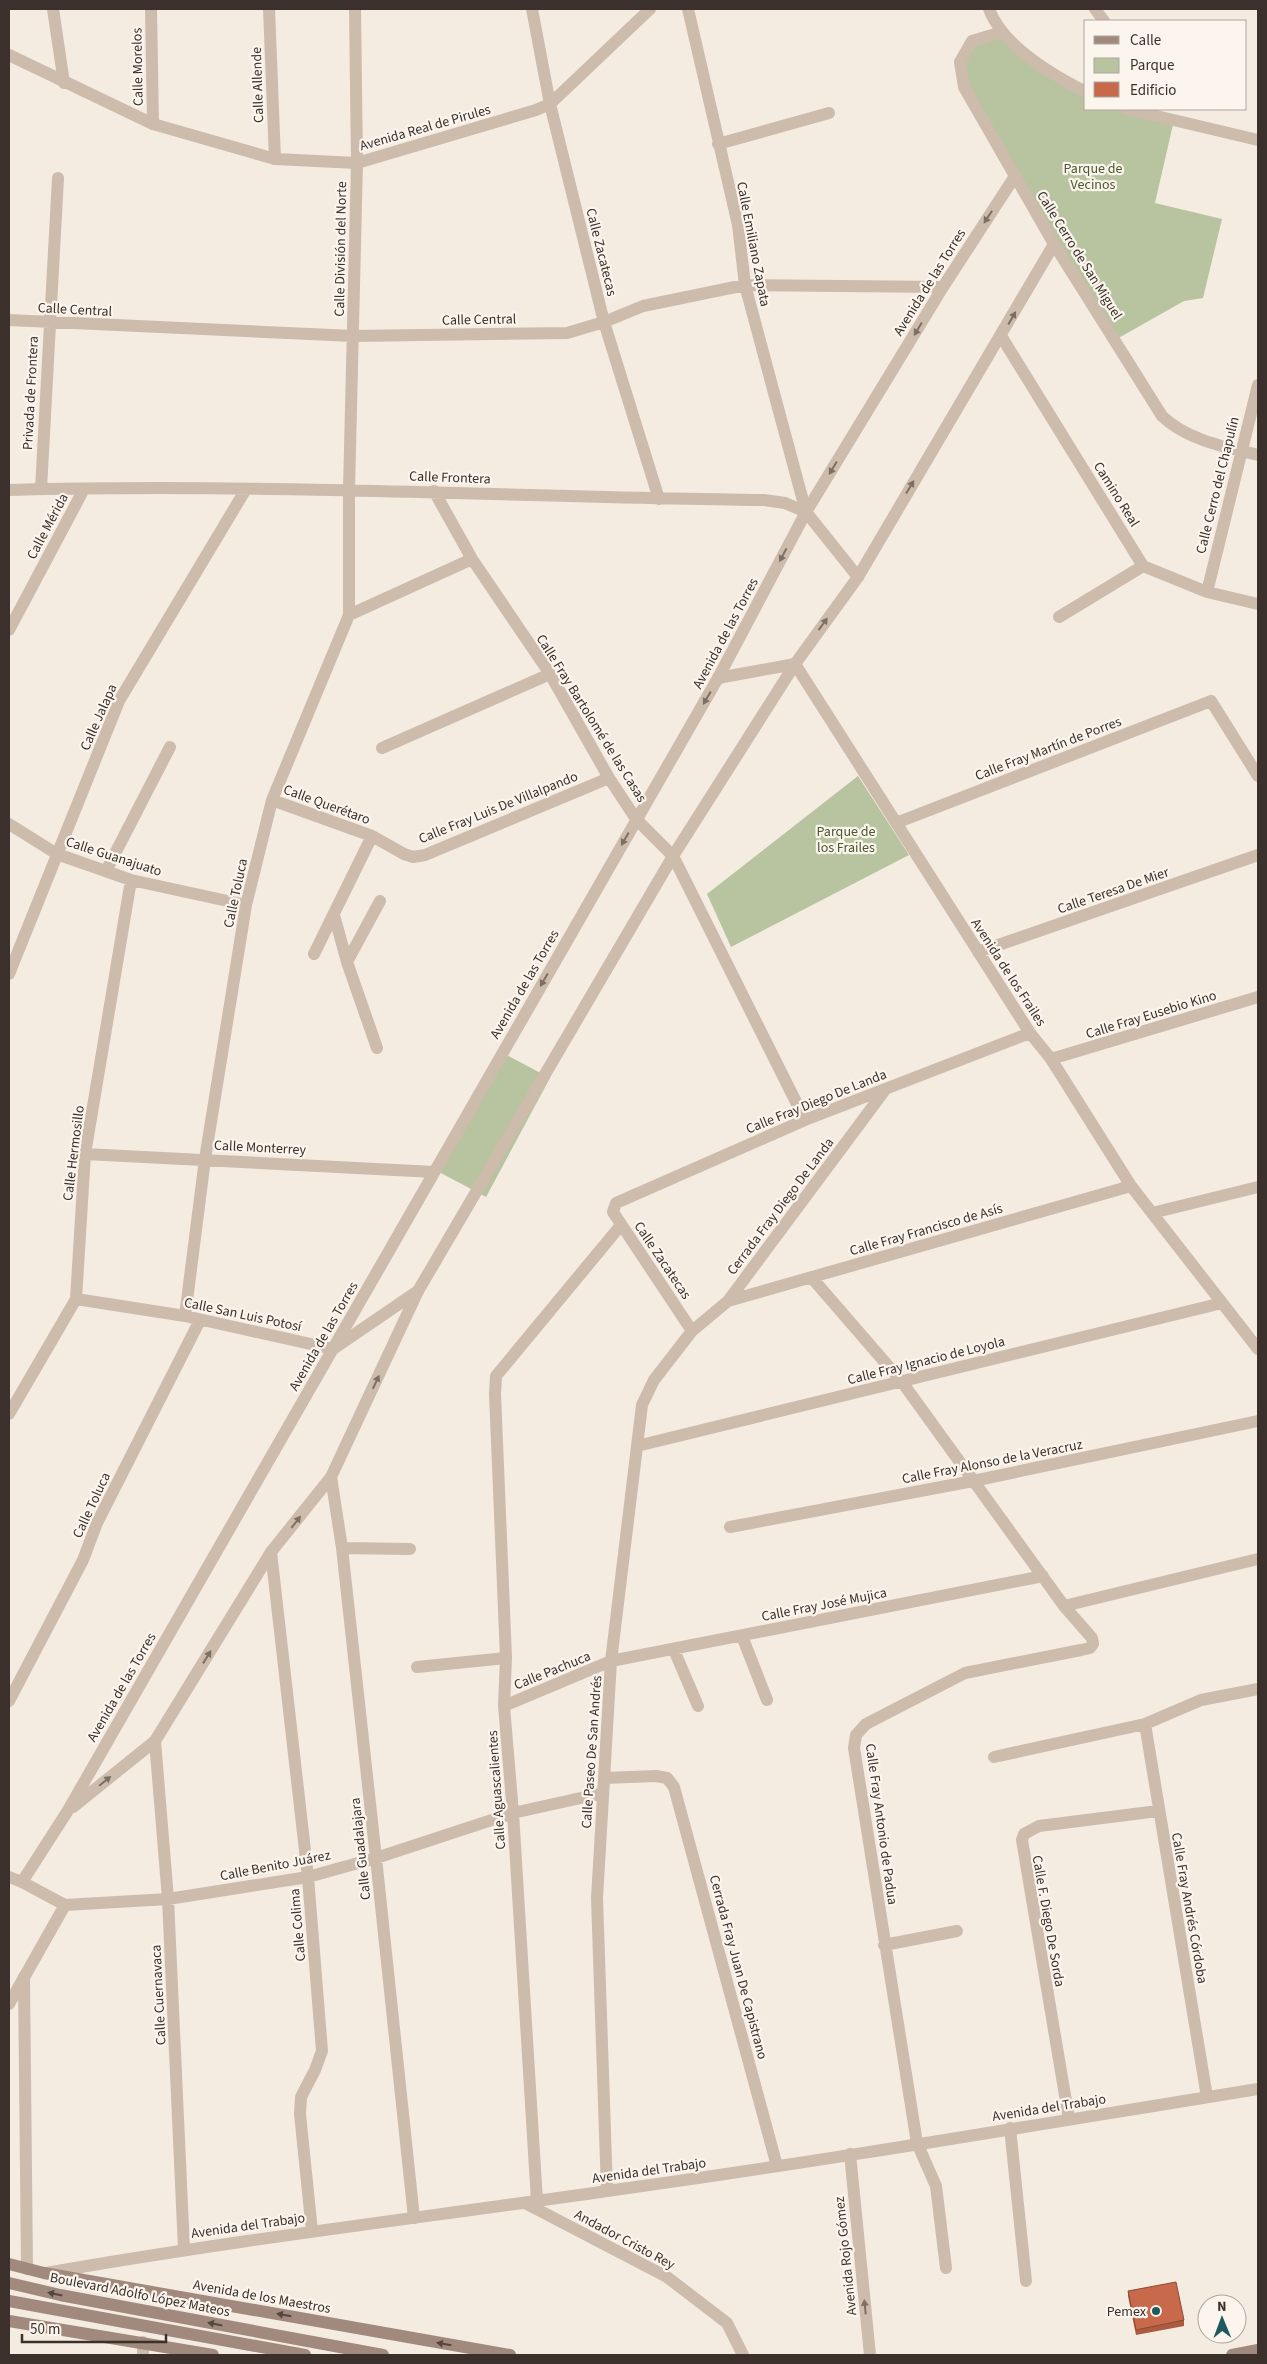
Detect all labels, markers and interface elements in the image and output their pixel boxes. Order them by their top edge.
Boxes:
legend [1084,20,1247,110]
street label: Calle Morelos [127,28,149,106]
text: Calle [1130,30,1161,51]
street label: Calle Allende [247,47,269,123]
text: Parque [1130,55,1174,76]
text: Edificio [1130,80,1177,101]
street label: Avenida Real de Pirules [357,100,493,156]
park label: Parque de Vecinos [1064,159,1123,195]
street label: Calle Emiliano Zapata [731,180,775,308]
street label: Calle División del Norte [330,181,352,317]
street label: Calle Cerro de San Miguel [1031,187,1127,324]
street label: Calle Zacatecas [580,206,622,298]
one-way arrow [984,211,993,224]
street label: Avenida de las Torres [889,225,971,340]
street label: Calle Central [37,298,113,322]
street label: Calle Central [442,309,517,331]
one-way arrow [1007,311,1016,324]
one-way arrow [913,322,922,335]
street label: Privada de Frontera [18,335,44,451]
street label: Calle Cerro del Chapulín [1191,415,1245,556]
street label: Camino Real [1088,458,1144,531]
one-way arrow [829,461,838,474]
street label: Calle Frontera [409,467,491,489]
one-way arrow [905,481,915,494]
street label: Calle Mérida [22,490,74,563]
one-way arrow [779,548,787,562]
street label: Avenida de las Torres [688,574,764,692]
one-way arrow [818,617,828,631]
street label: Calle Fray Bartolomé de las Casas [531,631,651,807]
street label: Calle Jalapa [75,681,122,754]
one-way arrow [702,692,711,705]
street label: Calle Fray Martín de Porres [972,712,1125,786]
street label: Calle Fray Luis De Villalpando [416,767,581,849]
street label: Calle Querétaro [280,780,373,830]
park label: Parque de los Frailes [817,822,876,858]
one-way arrow [621,831,629,846]
street label: Calle Guanajuato [63,832,164,882]
street label: Calle Toluca [219,857,253,930]
street label: Calle Teresa De Mier [1055,862,1172,919]
street label: Avenida de los Frailes [966,915,1051,1031]
street label: Avenida de las Torres [485,926,564,1043]
one-way arrow [540,972,548,987]
street label: Calle Fray Eusebio Kino [1083,986,1219,1044]
street label: Calle Fray Diego De Landa [743,1065,890,1139]
street label: Calle Hermosillo [58,1104,90,1202]
street label: Cerrada Fray Diego De Landa [722,1134,839,1279]
street label: Calle Monterrey [213,1136,307,1160]
street label: Calle Fray Francisco de Asís [848,1199,1005,1261]
street label: Calle Zacatecas [629,1218,696,1304]
street label: Avenida de las Torres [284,1278,363,1395]
street label: Calle San Luis Potosí [182,1293,304,1337]
street label: Calle Fray Ignacio de Loyola [845,1332,1007,1390]
one-way arrow [372,1374,380,1389]
street label: Calle Fray Alonso de la Veracruz [900,1435,1084,1489]
street label: Calle Toluca [68,1469,116,1542]
one-way arrow [290,1516,301,1529]
street label: Calle Fray José Mujica [760,1583,889,1627]
street label: Avenida de las Torres [82,1629,161,1746]
street label: Calle Pachuca [511,1646,594,1695]
one-way arrow [202,1651,211,1664]
street label: Calle Paseo De San Andrés [577,1675,607,1829]
street label: Calle Aguascalientes [483,1730,511,1850]
street label: Calle Fray Antonio de Padua [860,1742,902,1906]
one-way arrow [98,1776,111,1787]
street label: Calle Guadalajara [346,1797,376,1901]
street label: Calle Fray Andrés Córdoba [1166,1831,1212,1985]
street label: Calle Benito Juárez [218,1845,332,1886]
street label: Calle F. Diego De Sorda [1027,1854,1069,1988]
street label: Cerrada Fray Juan De Capistrano [704,1873,772,2062]
street label: Calle Colima [285,1888,311,1962]
street label: Calle Cuernavaca [146,1944,172,2046]
street label: Avenida del Trabajo [991,2089,1107,2127]
street label: Avenida del Trabajo [591,2153,707,2189]
street label: Avenida Rojo Gómez [830,2195,862,2316]
street label: Andador Cristo Rey [571,2205,679,2275]
street label: Avenida del Trabajo [190,2208,306,2244]
street label: Boulevard Adolfo López Mateos [48,2268,232,2322]
street label: Avenida de los Maestros [191,2275,332,2319]
one-way arrow [48,2290,63,2298]
north arrow [1197,2294,1247,2344]
text: N [1217,2297,1227,2317]
one-way arrow [861,2298,869,2314]
place label: Pemex [1107,2302,1147,2322]
marker: Pemex [1150,2305,1162,2317]
one-way arrow [276,2311,292,2319]
scale bar [22,2312,166,2344]
text: 50 m [30,2319,60,2340]
one-way arrow [207,2320,223,2328]
one-way arrow [436,2339,452,2347]

